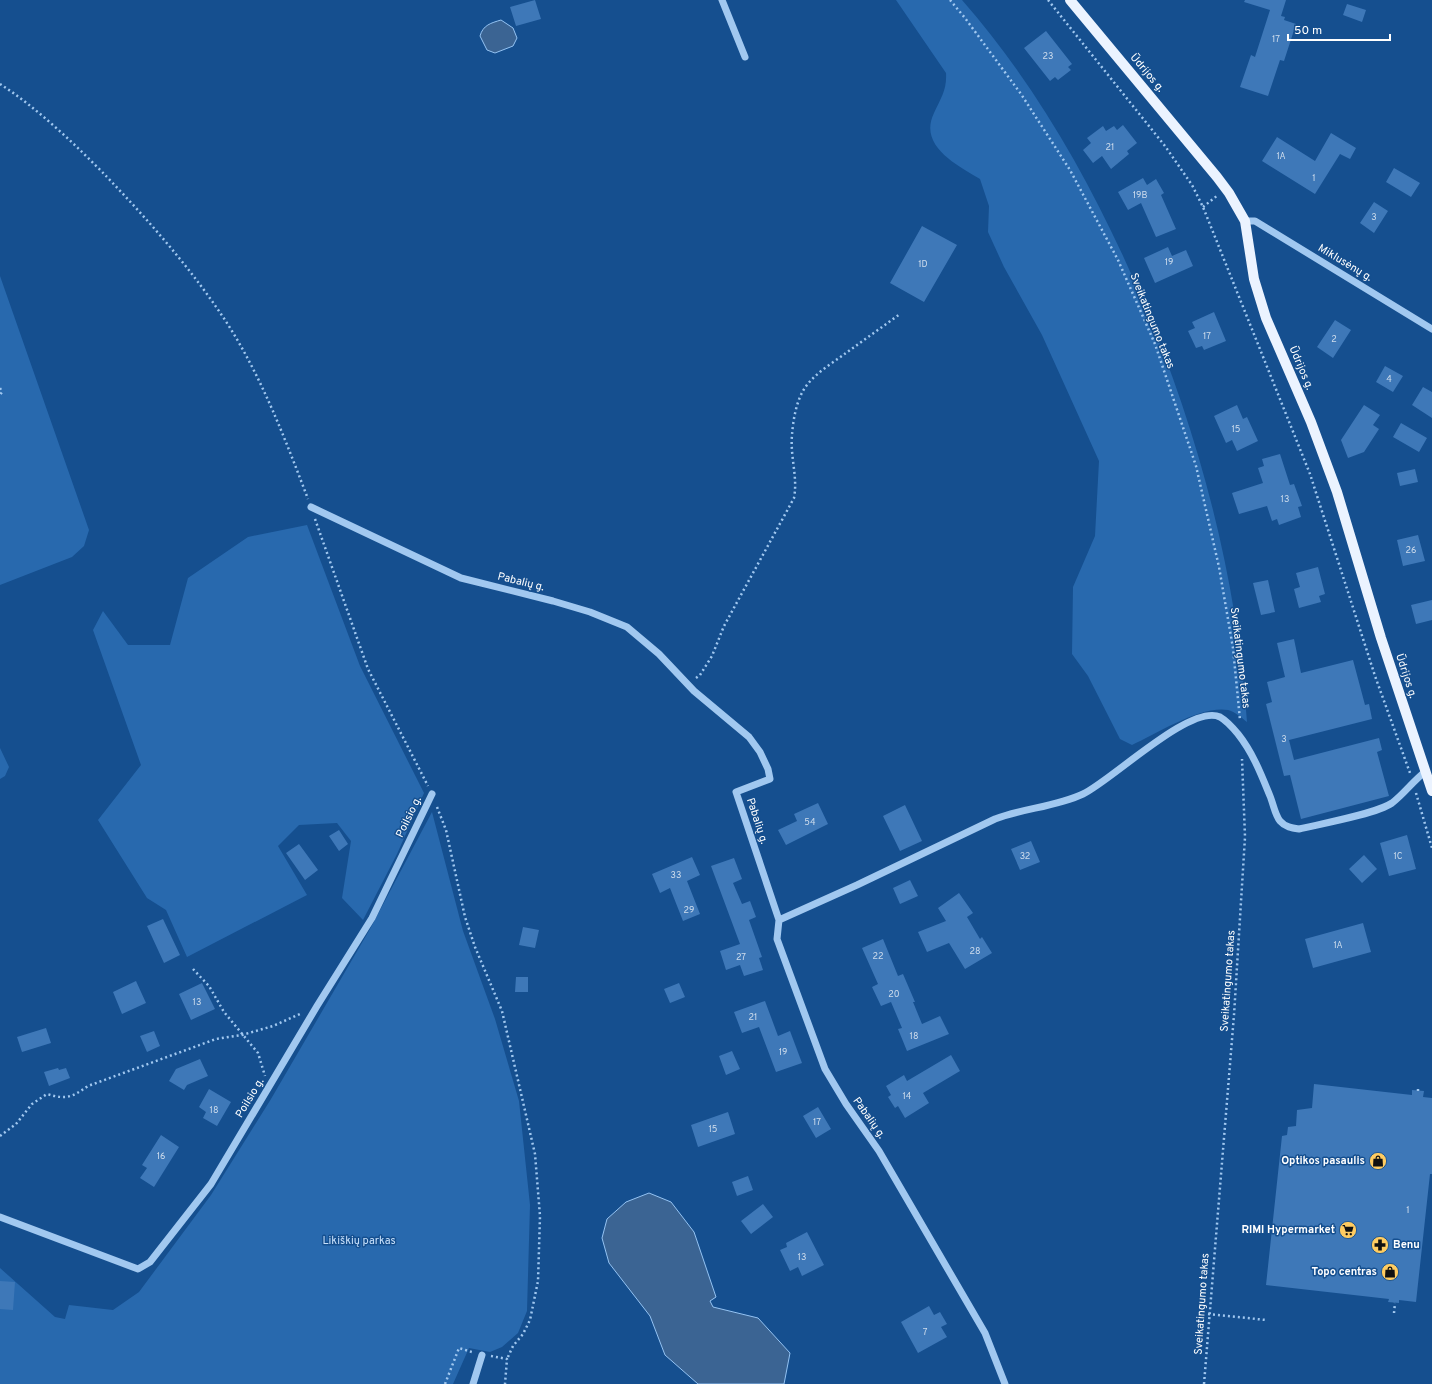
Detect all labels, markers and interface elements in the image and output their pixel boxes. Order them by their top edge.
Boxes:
scale bar [1288,16,1390,42]
text: 50 m [1294,23,1322,39]
house number: 17 [1272,34,1280,45]
house number: 23 [1043,51,1053,62]
street label: Ūdrijos g. [1127,51,1167,95]
house number: 21 [1106,142,1114,153]
house number: 1A [1276,151,1286,162]
house number: 1 [1312,173,1316,184]
house number: 19B [1133,190,1147,201]
house number: 3 [1371,212,1377,223]
street label: Miklusėnų g. [1315,241,1375,285]
house number: 19 [1165,257,1173,268]
house number: 1D [918,259,928,270]
street label: Sveikatingumo takas [1126,271,1178,371]
house number: 17 [1203,331,1211,342]
house number: 2 [1331,334,1337,345]
street label: Ūdrijos g. [1286,344,1316,392]
house number: 4 [1386,374,1392,385]
house number: 15 [1232,424,1240,435]
house number: 13 [1281,494,1289,505]
house number: 26 [1406,545,1416,556]
street label: Pabalių g. [496,569,546,595]
street label: Sveikatingumo takas [1227,607,1253,709]
street label: Ūdrijos g. [1392,652,1420,700]
house number: 3 [1281,734,1287,745]
street label: Poilsio g. [393,794,425,840]
street label: Pabalių g. [743,796,771,846]
house number: 54 [804,817,816,828]
house number: 32 [1020,851,1030,862]
house number: 1C [1393,851,1403,862]
house number: 33 [671,870,681,881]
house number: 29 [684,905,694,916]
street label: Sveikatingumo takas [1217,930,1239,1032]
house number: 1A [1333,940,1343,951]
house number: 28 [969,946,981,957]
house number: 22 [872,951,884,962]
house number: 27 [736,952,746,963]
house number: 20 [888,989,900,1000]
house number: 13 [193,997,201,1008]
house number: 21 [749,1012,757,1023]
house number: 18 [910,1031,918,1042]
house number: 19 [779,1047,787,1058]
street label: Poilsio g. [233,1075,267,1121]
house number: 14 [903,1091,912,1102]
street label: Pabalių g. [850,1094,888,1142]
house number: 18 [210,1105,218,1116]
house number: 17 [813,1117,821,1128]
house number: 15 [709,1124,717,1135]
house number: 16 [157,1151,165,1162]
shop icon: Optikos pasaulis [1368,1151,1388,1171]
place label: Optikos pasaulis [1281,1154,1365,1168]
house number: 1 [1406,1205,1410,1216]
supermarket icon: RIMI Hypermarket [1338,1220,1358,1240]
place label: RIMI Hypermarket [1241,1223,1335,1237]
park label: Likiškių parkas [322,1234,396,1248]
pharmacy icon: Benu [1370,1235,1390,1255]
place label: Benu [1393,1238,1420,1252]
house number: 13 [798,1252,806,1263]
street label: Sveikatingumo takas [1191,1253,1213,1355]
shop icon: Topo centras [1380,1262,1400,1282]
place label: Topo centras [1311,1265,1377,1279]
house number: 7 [923,1327,928,1338]

